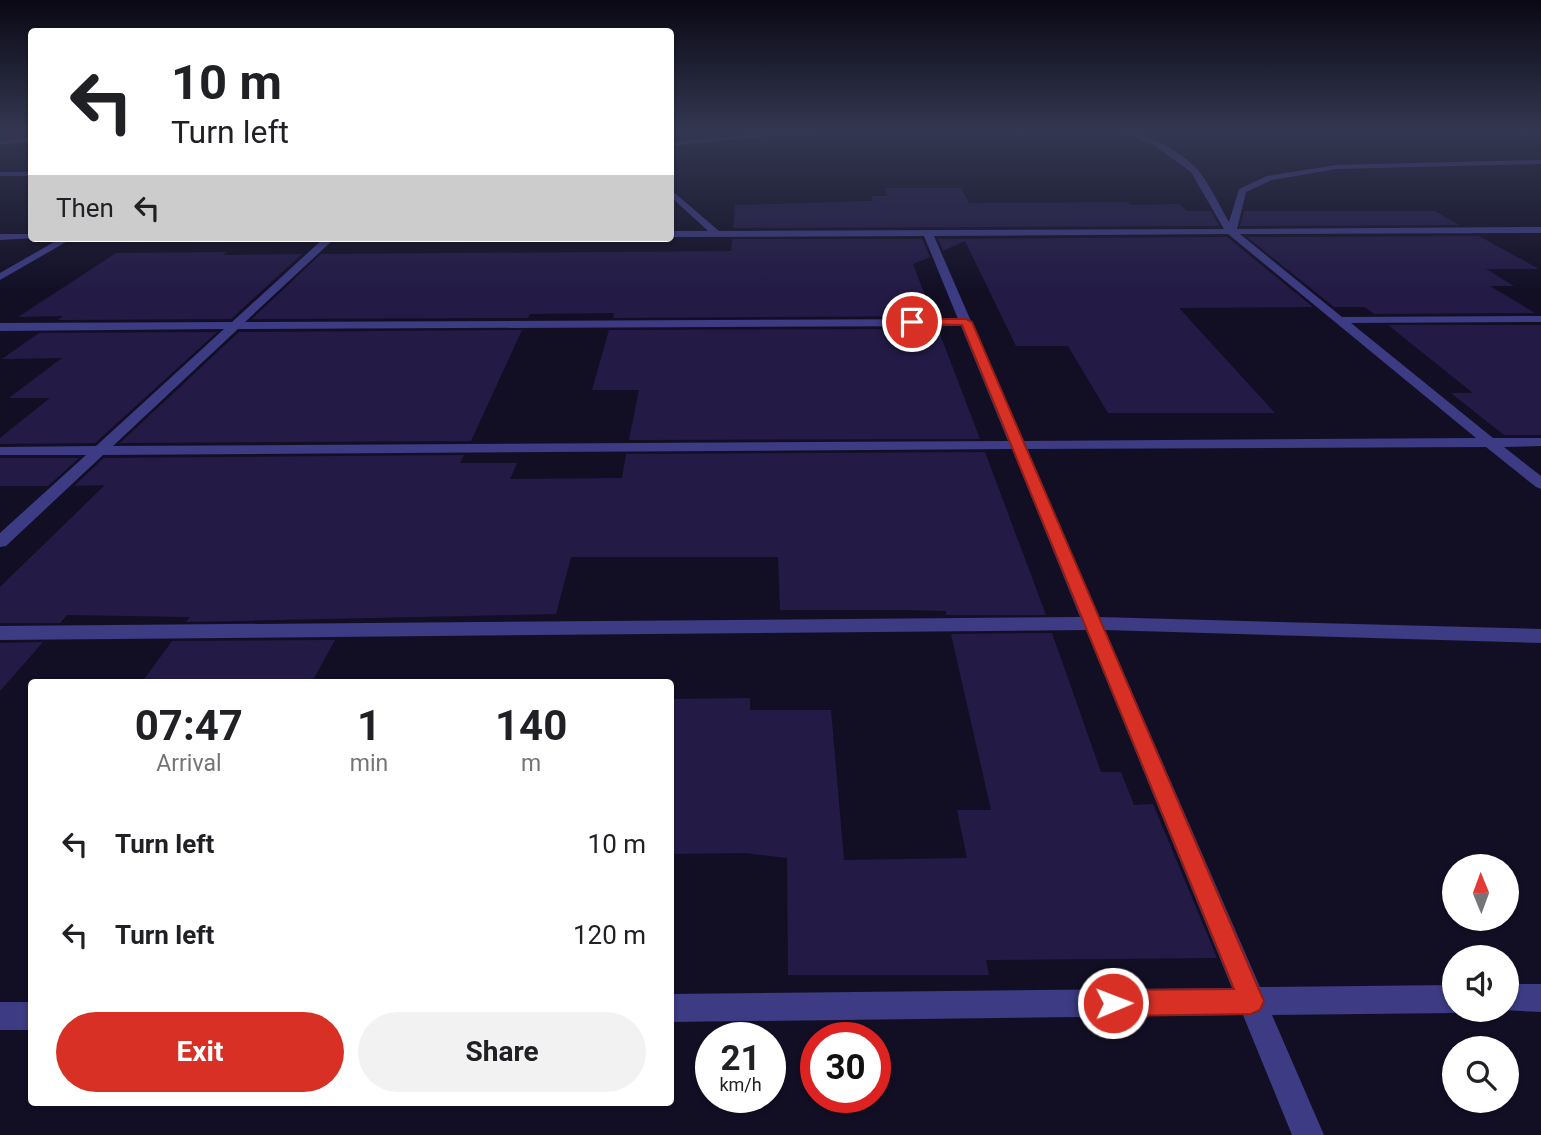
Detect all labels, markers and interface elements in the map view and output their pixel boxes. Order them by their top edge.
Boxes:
text: 10 m [171,54,282,111]
icon: left [56,56,147,147]
text: Turn left [171,113,289,151]
icon: left [128,189,166,227]
text: Then [56,193,114,223]
pin [882,292,942,352]
icon: arrive [893,303,931,341]
text: 07:47 [135,701,243,750]
text: 1 [357,701,381,750]
text: 140 [495,701,567,750]
text: Arrival [156,750,222,777]
text: min [350,750,388,777]
text: m [521,750,541,777]
icon: left [56,825,94,863]
text: Turn left [115,829,214,859]
text: 10 m [588,829,646,859]
north arrow [1442,854,1519,931]
map controls [1442,854,1519,1113]
icon: left [56,916,94,954]
text: Turn left [115,920,214,950]
text: 120 m [573,920,646,950]
button: sound [1442,945,1519,1022]
position arrow [1076,966,1150,1040]
button: Exit [56,1012,344,1092]
button: Share [358,1012,646,1092]
speed limit sign: 30 [800,1022,891,1113]
button: search [1442,1036,1519,1113]
text: 21 [720,1038,761,1079]
text: km/h [719,1074,762,1095]

